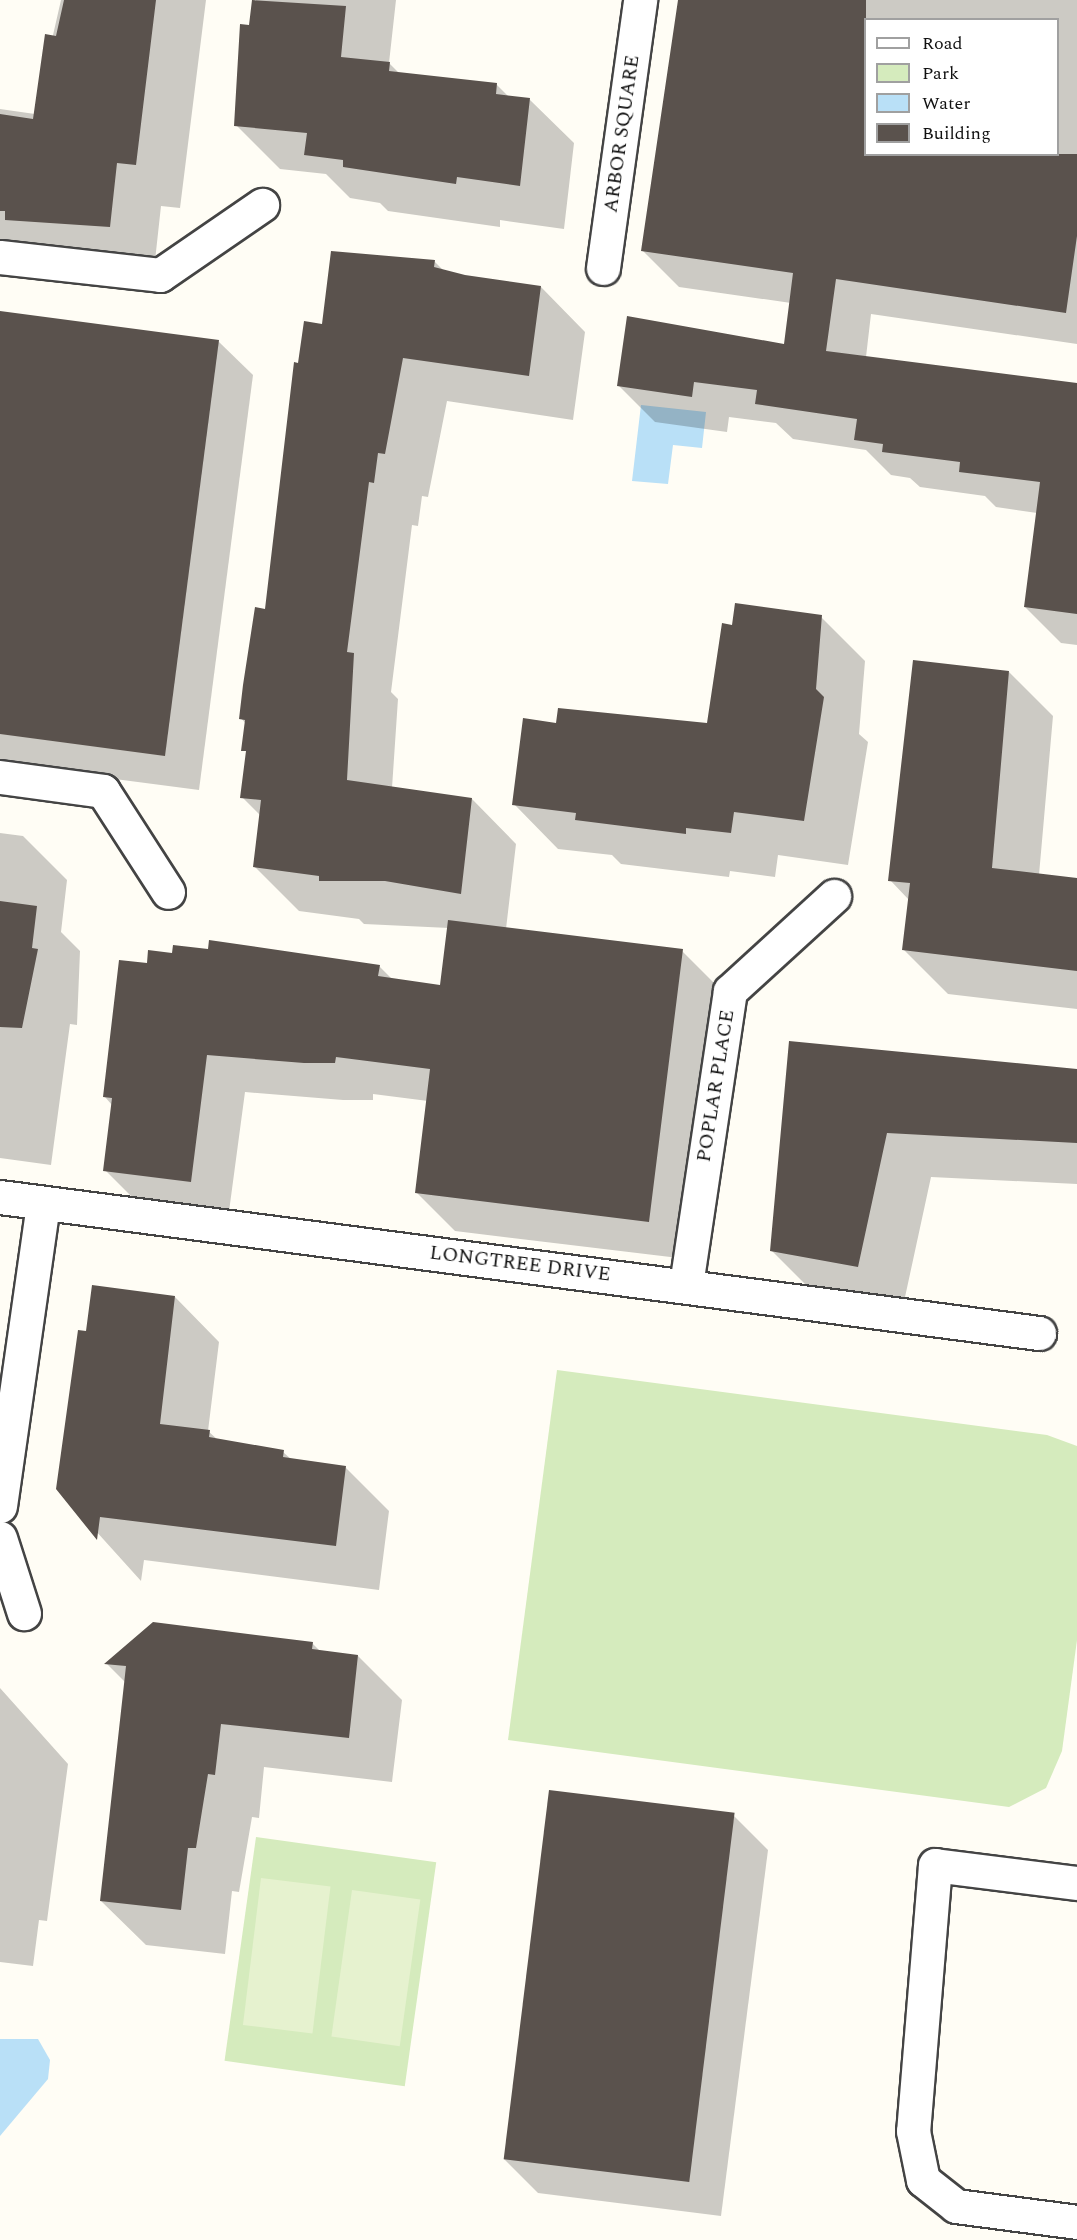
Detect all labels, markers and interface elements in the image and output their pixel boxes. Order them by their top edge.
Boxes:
legend [864,18,1059,156]
text: Road [922,30,963,57]
street label: ARBOR SQUARE [599,54,645,214]
text: Park [922,60,959,87]
text: Water [922,90,970,117]
text: Building [922,120,991,147]
street label: POPLAR PLACE [692,1008,740,1164]
street label: LONGTREE DRIVE [428,1241,612,1287]

